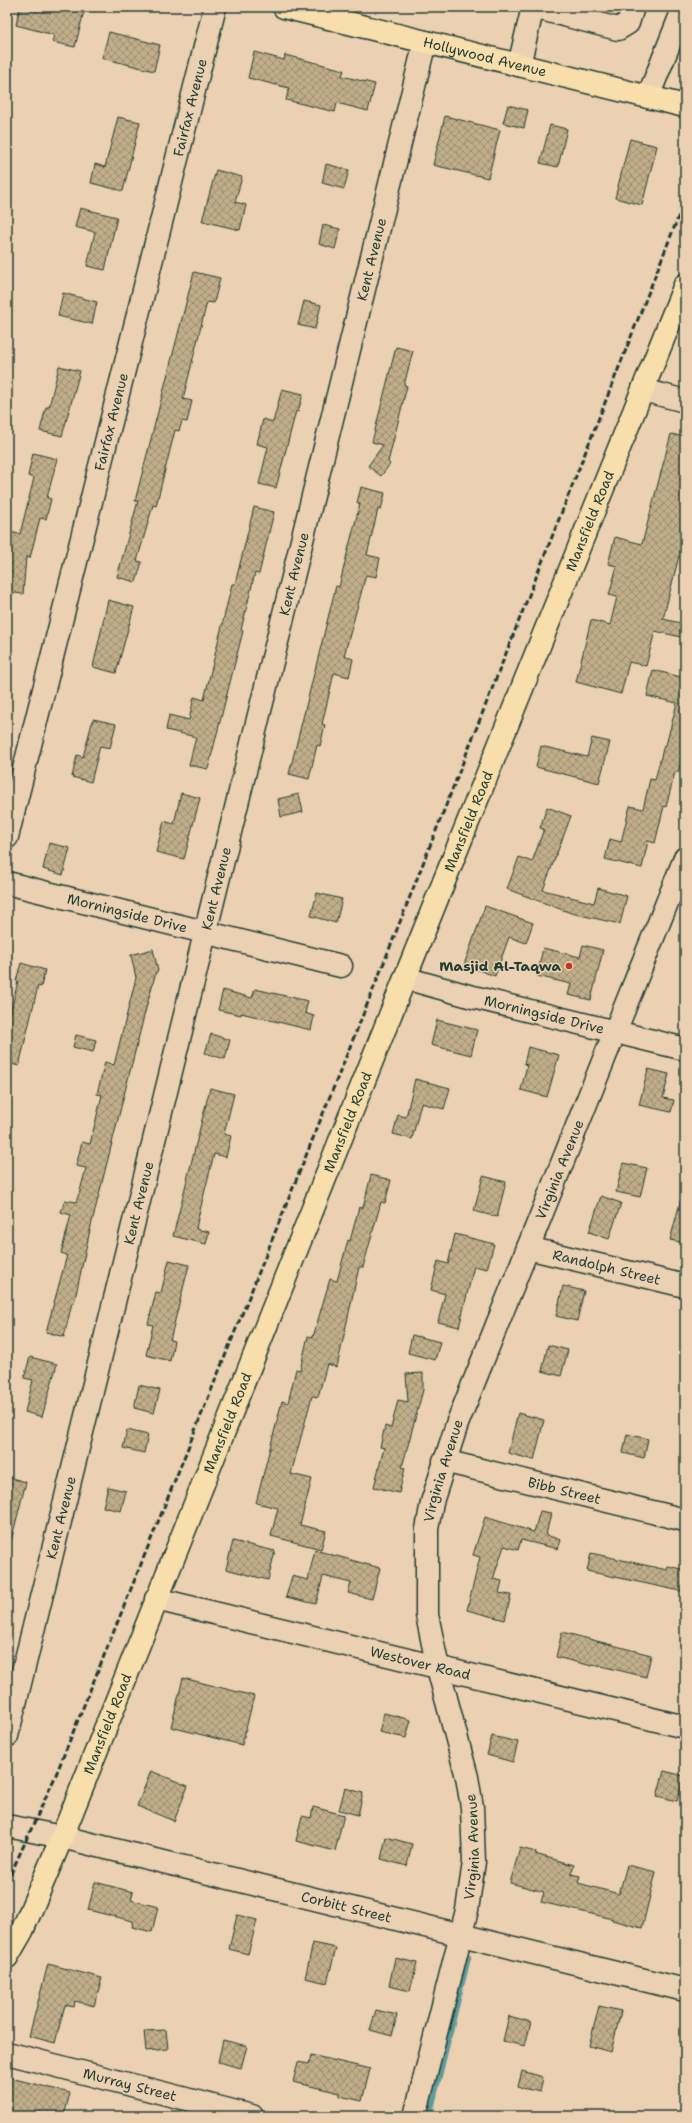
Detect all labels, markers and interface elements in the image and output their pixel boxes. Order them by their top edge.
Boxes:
street label: Hollywood Avenue [421,33,549,81]
street label: Fairfax Avenue [169,57,211,158]
street label: Kent Avenue [352,216,390,303]
street label: Fairfax Avenue [90,371,132,473]
street label: Mansfield Road [561,468,618,574]
street label: Kent Avenue [275,530,313,617]
street label: Mansfield Road [440,768,497,874]
street label: Kent Avenue [197,845,235,932]
street label: Morningside Drive [65,889,189,937]
place label: Masjid Al-Taqwa [439,957,561,975]
marker: Masjid Al-Taqwa [564,961,574,971]
street label: Morningside Drive [482,991,606,1038]
street label: Mansfield Road [319,1069,376,1175]
street label: Virginia Avenue [531,1117,588,1222]
street label: Kent Avenue [120,1159,157,1246]
street label: Randolph Street [551,1245,663,1289]
street label: Mansfield Road [199,1370,256,1476]
street label: Virginia Avenue [419,1416,467,1523]
street label: Bibb Street [526,1473,603,1508]
street label: Kent Avenue [42,1474,80,1561]
street label: Westover Road [368,1642,473,1684]
street label: Mansfield Road [79,1671,135,1777]
street label: Virginia Avenue [460,1792,483,1901]
street label: Corbitt Street [299,1887,394,1927]
street label: Murray Street [81,2064,179,2105]

